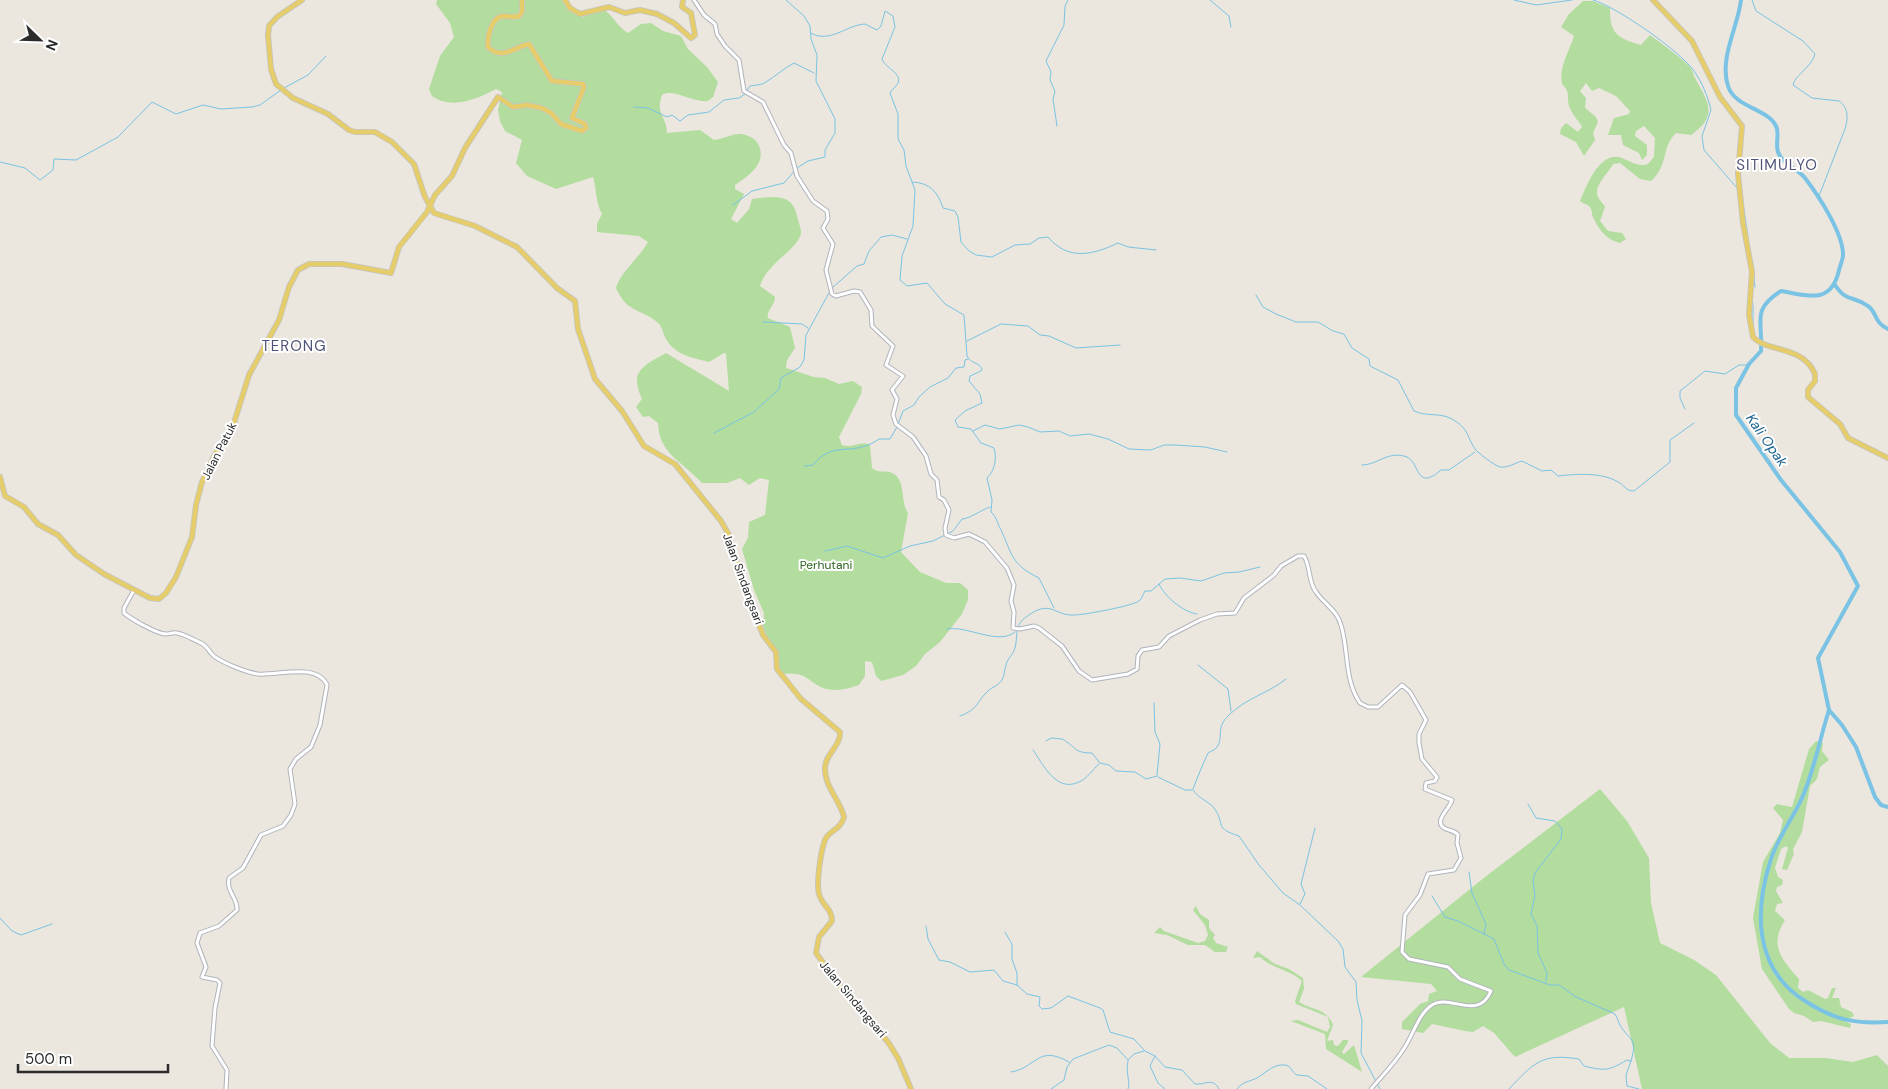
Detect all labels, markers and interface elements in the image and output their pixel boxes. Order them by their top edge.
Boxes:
north arrow [15,15,65,65]
text: N [42,37,62,53]
district label: SITIMULYO [1736,155,1818,175]
district label: TERONG [261,336,327,356]
water label: Kali Opak [1742,410,1792,471]
street label: Jalan Patuk [198,420,240,482]
street label: Jalan Sindangsari [719,531,767,627]
park label: Perhutani [800,557,852,573]
street label: Jalan Sindangsari [816,957,890,1041]
scale bar [18,1042,168,1074]
text: 500 m [25,1049,72,1069]

